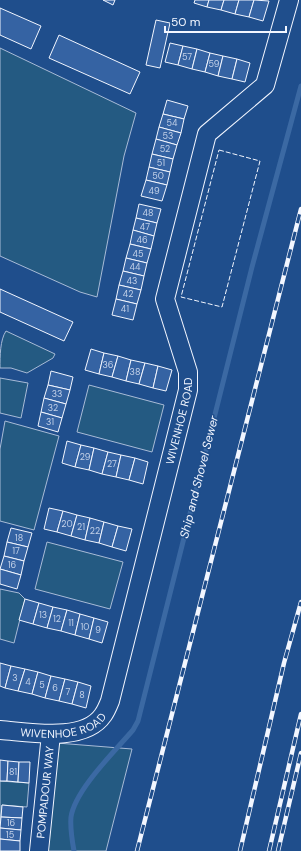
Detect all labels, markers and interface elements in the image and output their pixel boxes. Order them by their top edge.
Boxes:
scale bar [165,8,286,34]
text: 50 m [171,14,200,30]
house number: 57 [182,51,192,63]
house number: 59 [209,58,220,70]
house number: 54 [167,117,178,129]
house number: 53 [163,130,173,142]
house number: 52 [160,143,170,155]
house number: 51 [157,157,165,169]
house number: 50 [152,170,164,182]
house number: 49 [148,185,160,197]
house number: 48 [143,207,153,219]
house number: 47 [140,221,150,233]
house number: 46 [136,234,148,246]
house number: 45 [133,248,143,260]
house number: 44 [130,261,141,273]
house number: 43 [127,275,137,287]
house number: 42 [123,288,133,300]
house number: 41 [121,303,129,315]
house number: 36 [103,359,114,371]
house number: 38 [130,366,140,378]
street label: WIVENHOE ROAD [163,377,195,466]
house number: 33 [52,388,62,400]
house number: 32 [48,402,58,414]
water label: Ship and Shovel Sewer [176,413,222,540]
house number: 31 [46,416,54,428]
house number: 29 [80,451,91,463]
house number: 27 [107,458,117,470]
house number: 20 [61,518,73,530]
house number: 21 [77,521,85,533]
house number: 22 [90,525,100,537]
house number: 18 [15,532,23,544]
house number: 17 [12,545,20,557]
house number: 16 [8,559,17,571]
house number: 13 [39,609,47,621]
house number: 12 [53,613,61,625]
house number: 11 [68,617,74,629]
house number: 10 [81,621,89,633]
house number: 9 [95,624,101,636]
house number: 3 [12,672,18,684]
house number: 4 [25,676,31,688]
house number: 5 [39,679,45,691]
house number: 6 [52,682,58,694]
house number: 7 [66,686,71,698]
house number: 8 [79,689,85,701]
street label: WIVENHOE ROAD [20,710,109,741]
street label: POMPADOUR WAY [33,745,57,839]
house number: 81 [9,766,17,778]
house number: 16 [7,817,16,829]
house number: 15 [6,829,14,841]

